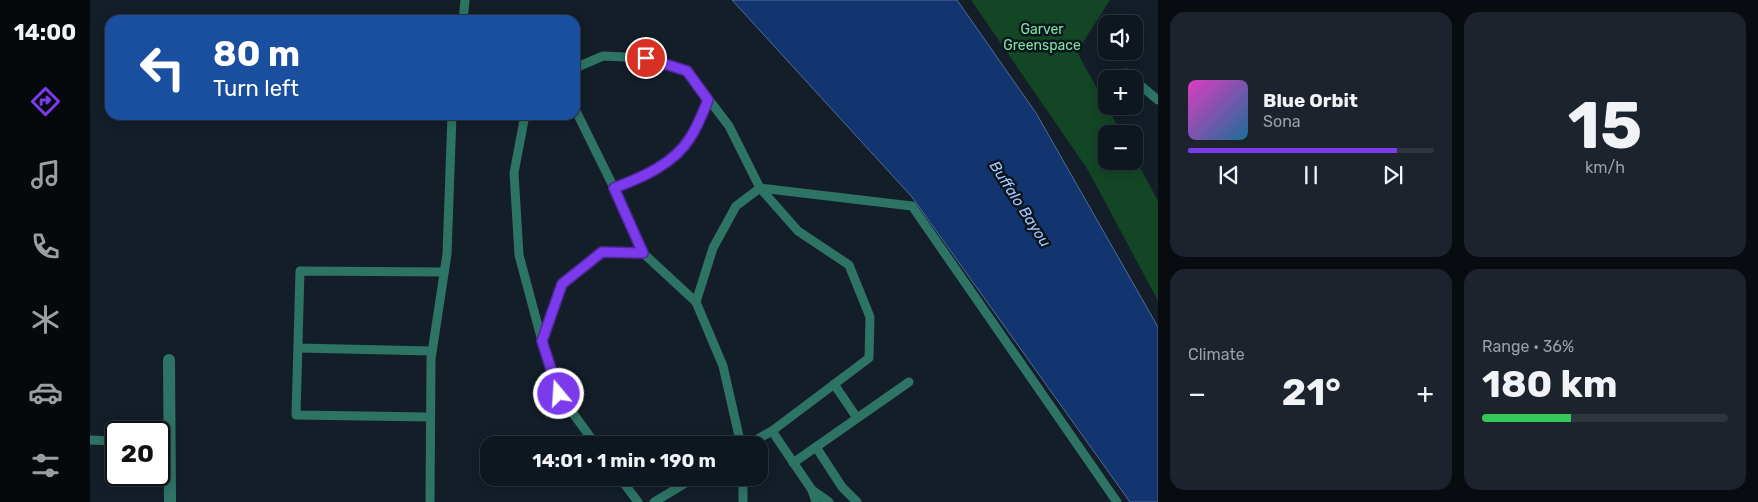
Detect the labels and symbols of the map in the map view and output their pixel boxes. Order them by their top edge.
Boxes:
park label: Garver Greenspace [1003,21,1081,54]
pin [625,37,667,79]
water label: Buffalo Bayou [986,158,1054,250]
position arrow [532,367,584,419]
speed limit sign: 20 [105,421,170,486]

